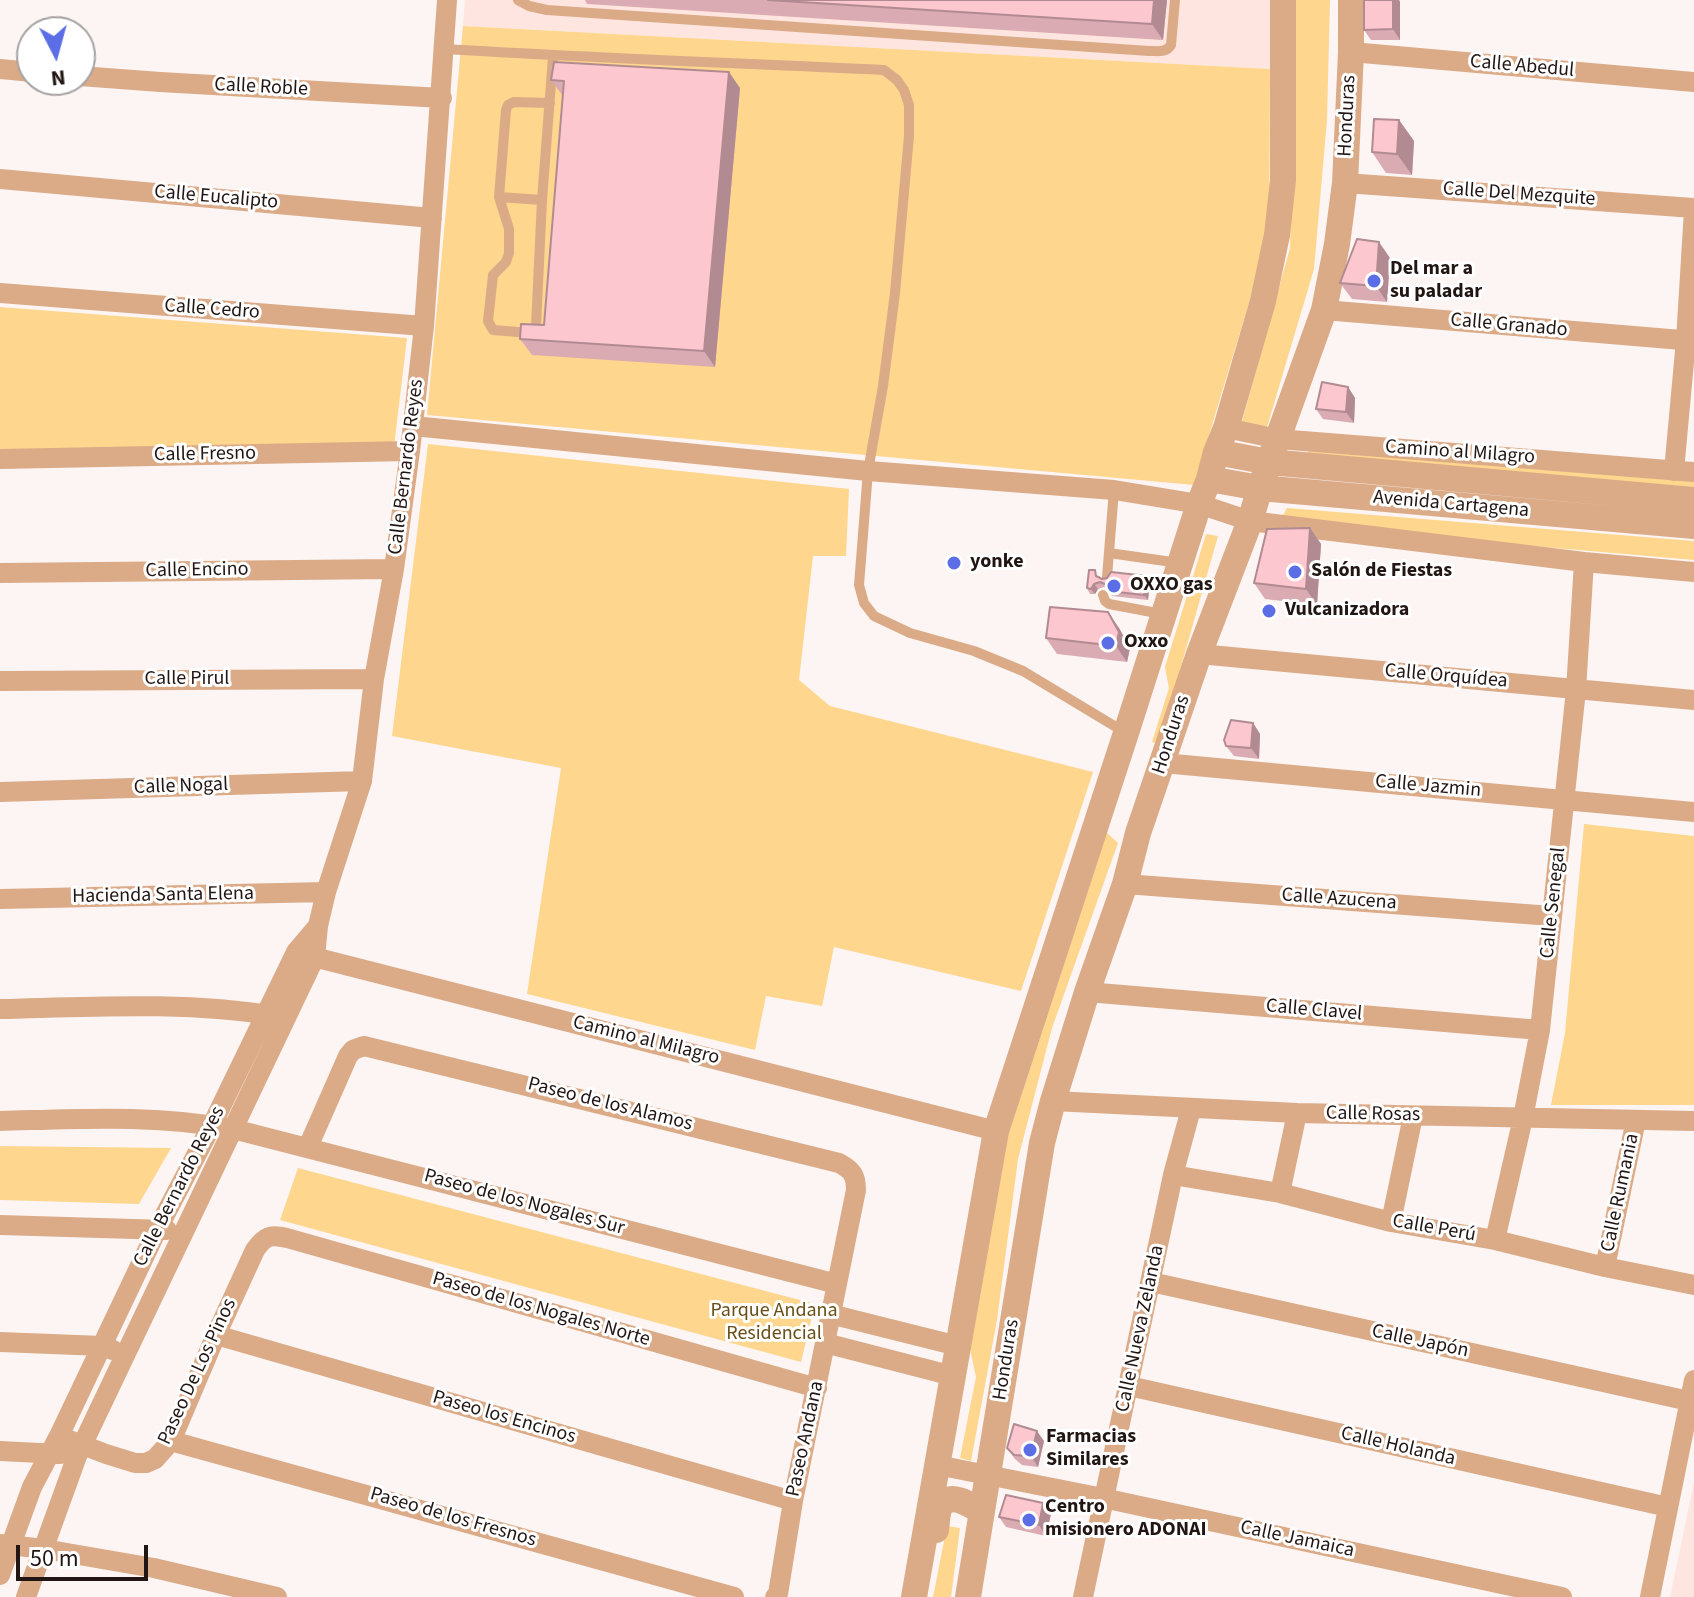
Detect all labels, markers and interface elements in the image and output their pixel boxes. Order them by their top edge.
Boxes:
north arrow [16,16,96,96]
street label: Calle Abedul [1469,50,1575,84]
text: N [49,61,67,95]
street label: Calle Roble [214,74,308,102]
street label: Honduras [1334,75,1362,157]
street label: Calle Del Mezquite [1442,178,1596,212]
street label: Calle Eucalipto [153,181,279,215]
place label: Del mar a su paladar [1390,258,1482,305]
marker: Del mar a su paladar [1365,272,1383,290]
street label: Calle Cedro [163,295,261,325]
street label: Calle Granado [1449,309,1569,343]
street label: Calle Bernardo Reyes [384,378,430,556]
street label: Camino al Milagro [1384,436,1536,470]
street label: Calle Fresno [154,442,256,468]
street label: Avenida Cartagena [1372,486,1530,524]
place label: yonke [970,551,1024,575]
marker: yonke [945,554,963,572]
street label: Calle Encino [145,558,249,584]
place label: Salón de Fiestas [1311,560,1452,584]
marker: Salón de Fiestas [1286,563,1304,581]
place label: OXXO gas [1130,574,1213,598]
marker: OXXO gas [1105,577,1123,595]
place label: Vulcanizadora [1285,599,1409,623]
marker: Vulcanizadora [1260,602,1278,620]
place label: Oxxo [1124,631,1168,655]
marker: Oxxo [1099,634,1117,652]
street label: Calle Orquídea [1384,660,1508,694]
street label: Calle Pirul [145,668,229,692]
street label: Honduras [1148,692,1196,778]
street label: Calle Jazmin [1374,770,1482,804]
street label: Calle Nogal [133,773,229,801]
street label: Calle Senegal [1536,846,1572,960]
street label: Hacienda Santa Elena [72,882,254,910]
street label: Calle Azucena [1281,884,1397,916]
street label: Calle Clavel [1265,995,1363,1027]
street label: Camino al Milagro [570,1011,722,1071]
street label: Paseo de los Alamos [525,1073,695,1137]
street label: Calle Rosas [1326,1102,1420,1128]
street label: Calle Bernardo Reyes [129,1103,231,1271]
street label: Calle Rumania [1597,1132,1645,1254]
street label: Paseo de los Nogales Sur [421,1165,627,1241]
street label: Calle Perú [1390,1210,1478,1248]
street label: Calle Nueva Zelanda [1112,1243,1170,1415]
street label: Paseo de los Nogales Norte [429,1267,653,1353]
street label: Paseo De Los Pinos [154,1295,242,1449]
park label: Parque Andana Residencial [710,1300,838,1347]
street label: Honduras [989,1318,1025,1402]
street label: Calle Japón [1369,1320,1471,1364]
street label: Paseo Andana [782,1379,830,1499]
street label: Paseo los Encinos [430,1386,578,1450]
street label: Calle Holanda [1338,1422,1458,1472]
place label: Farmacias Similares [1046,1426,1136,1473]
marker: Farmacias Similares [1021,1441,1039,1459]
street label: Paseo de los Fresnos [367,1483,539,1553]
place label: Centro misionero ADONAI [1045,1496,1206,1543]
marker: Centro misionero ADONAI [1020,1511,1038,1529]
street label: Calle Jamaica [1238,1516,1356,1564]
scale bar [20,1529,152,1579]
text: 50 m [30,1541,79,1576]

